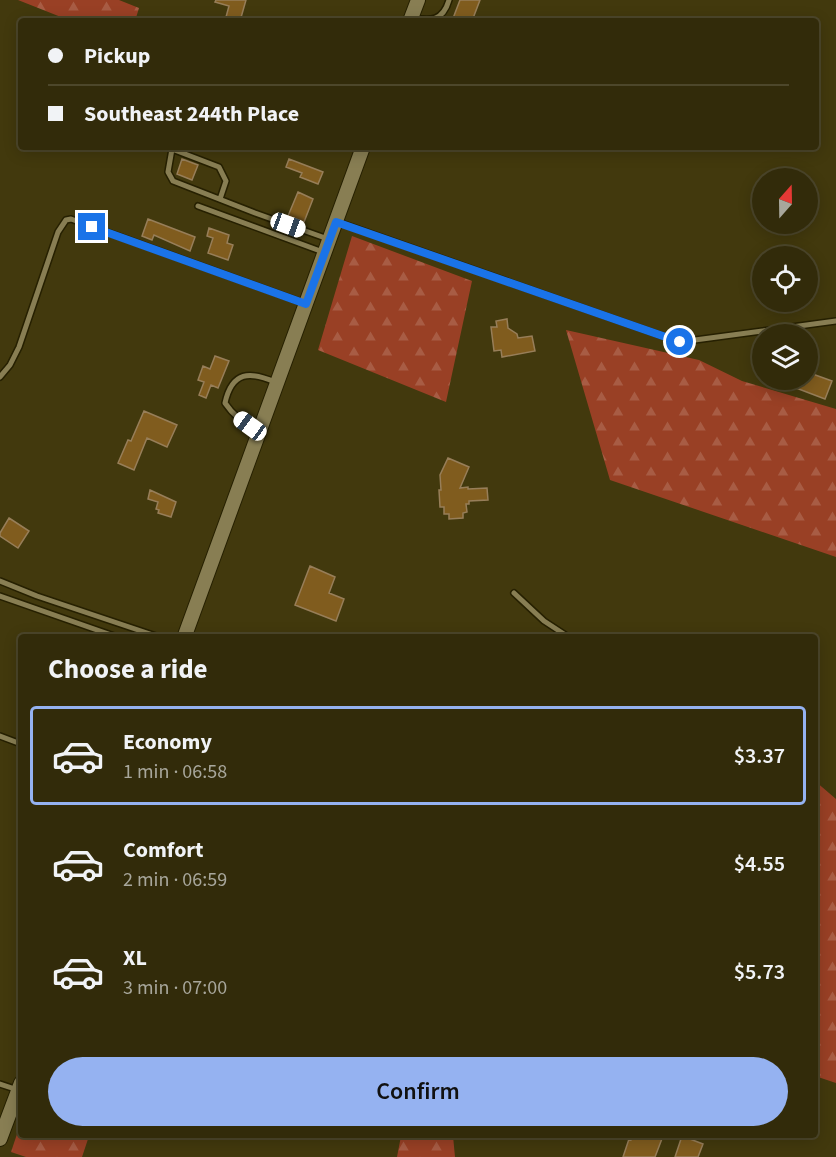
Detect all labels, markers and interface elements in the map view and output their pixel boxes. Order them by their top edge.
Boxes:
text: Pickup [84,40,150,72]
text: Southeast 244th Place [84,98,299,130]
north arrow [752,168,818,234]
map controls [752,168,818,390]
car [268,210,308,240]
route end [78,213,105,240]
button: locate [752,246,818,312]
button: layers [752,324,818,390]
route start [666,328,693,355]
car [230,408,270,444]
text: Choose a ride [48,650,208,689]
text: Economy [123,726,212,758]
icon: car [51,729,105,783]
text: $3.37 [734,740,785,772]
text: 1 min · 06:58 [123,758,227,786]
text: Comfort [123,834,204,866]
icon: car [51,837,105,891]
text: $4.55 [734,848,785,880]
text: 2 min · 06:59 [123,866,227,894]
text: XL [123,942,147,974]
icon: car [51,945,105,999]
text: $5.73 [734,956,785,988]
text: 3 min · 07:00 [123,974,227,1002]
button: Confirm [48,1057,788,1126]

